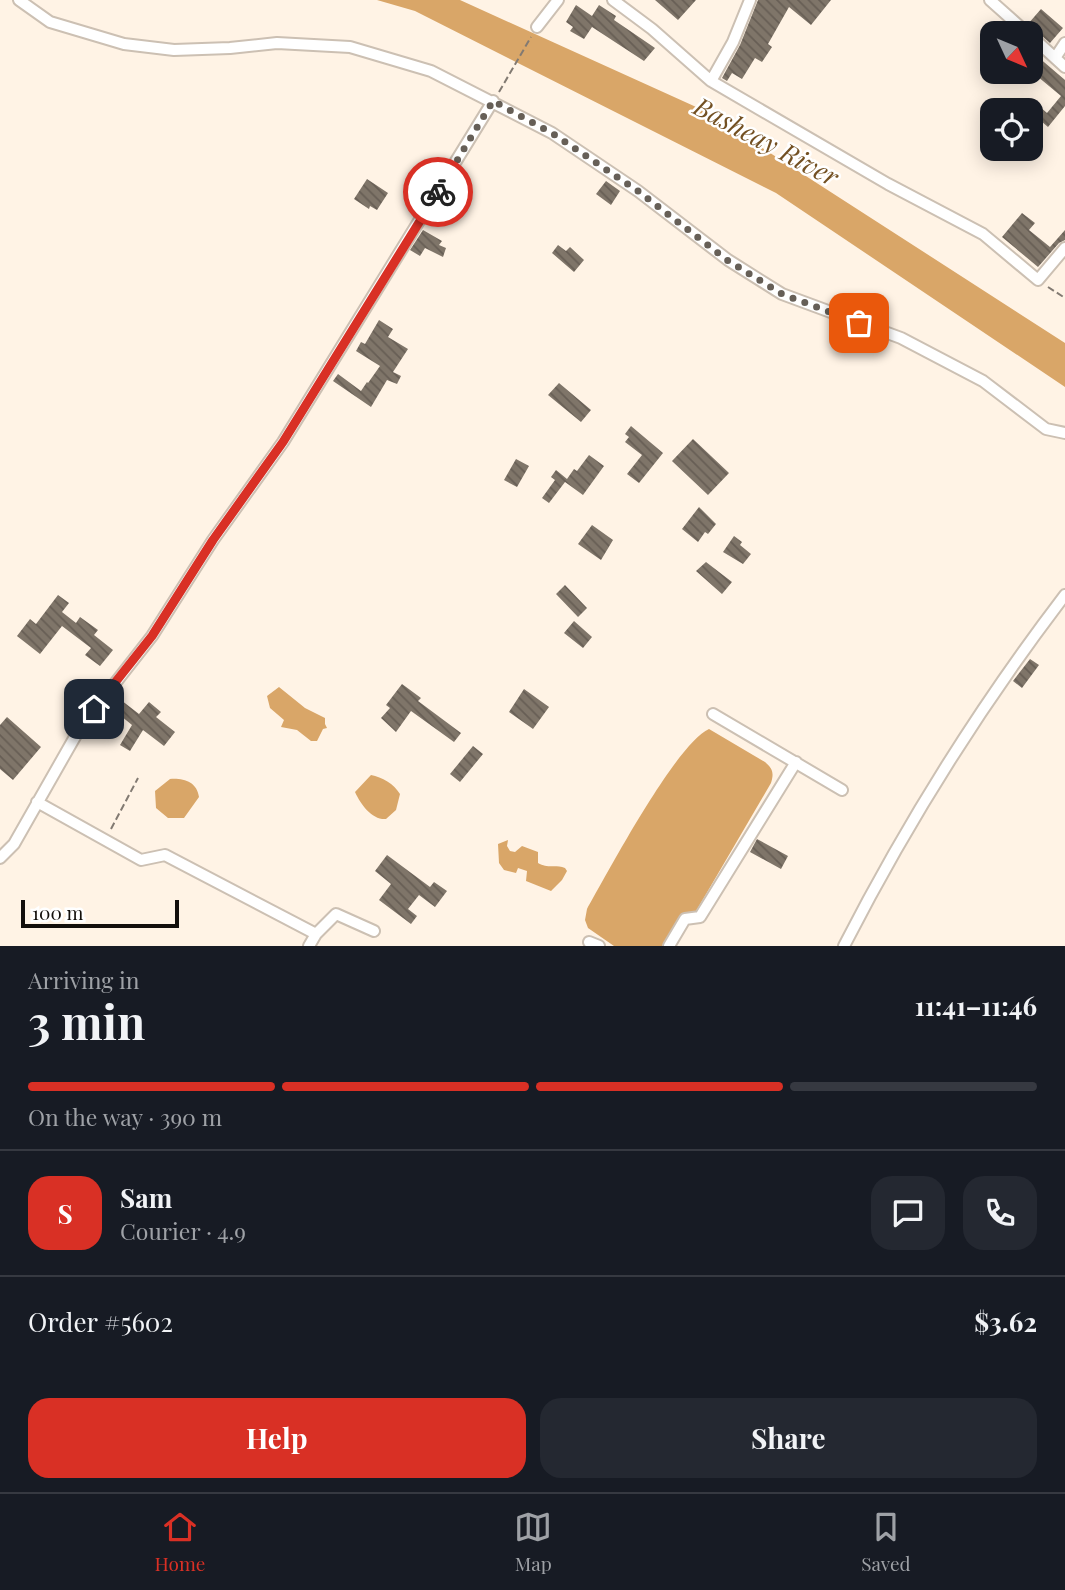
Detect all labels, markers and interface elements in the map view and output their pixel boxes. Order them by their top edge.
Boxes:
north arrow [980,21,1043,84]
map controls [980,21,1043,161]
water label: Basheay River [687,87,846,194]
button: locate [980,98,1043,161]
courier [403,157,473,227]
icon: bike [419,173,457,211]
pin [829,293,889,353]
icon: bag [840,304,878,342]
pin [64,679,124,739]
icon: home [75,690,113,728]
scale bar [21,897,178,929]
text: 100 m [32,899,83,925]
text: Arriving in [28,964,140,995]
text: 11:41–11:46 [915,988,1037,1023]
text: 3 min [28,990,145,1052]
text: On the way · 390 m [28,1101,222,1132]
button: chat [871,1176,945,1250]
button: phone [963,1176,1037,1250]
text: Sam [120,1180,172,1215]
text: S [57,1196,73,1231]
text: Courier · 4.9 [120,1215,246,1246]
text: Order #5602 [28,1304,173,1339]
text: $3.62 [974,1304,1037,1339]
button: Help [28,1398,526,1478]
button: Share [540,1398,1037,1478]
tab: Home [154,1508,205,1576]
tab: Map [514,1508,552,1576]
tab: Saved [861,1508,911,1576]

